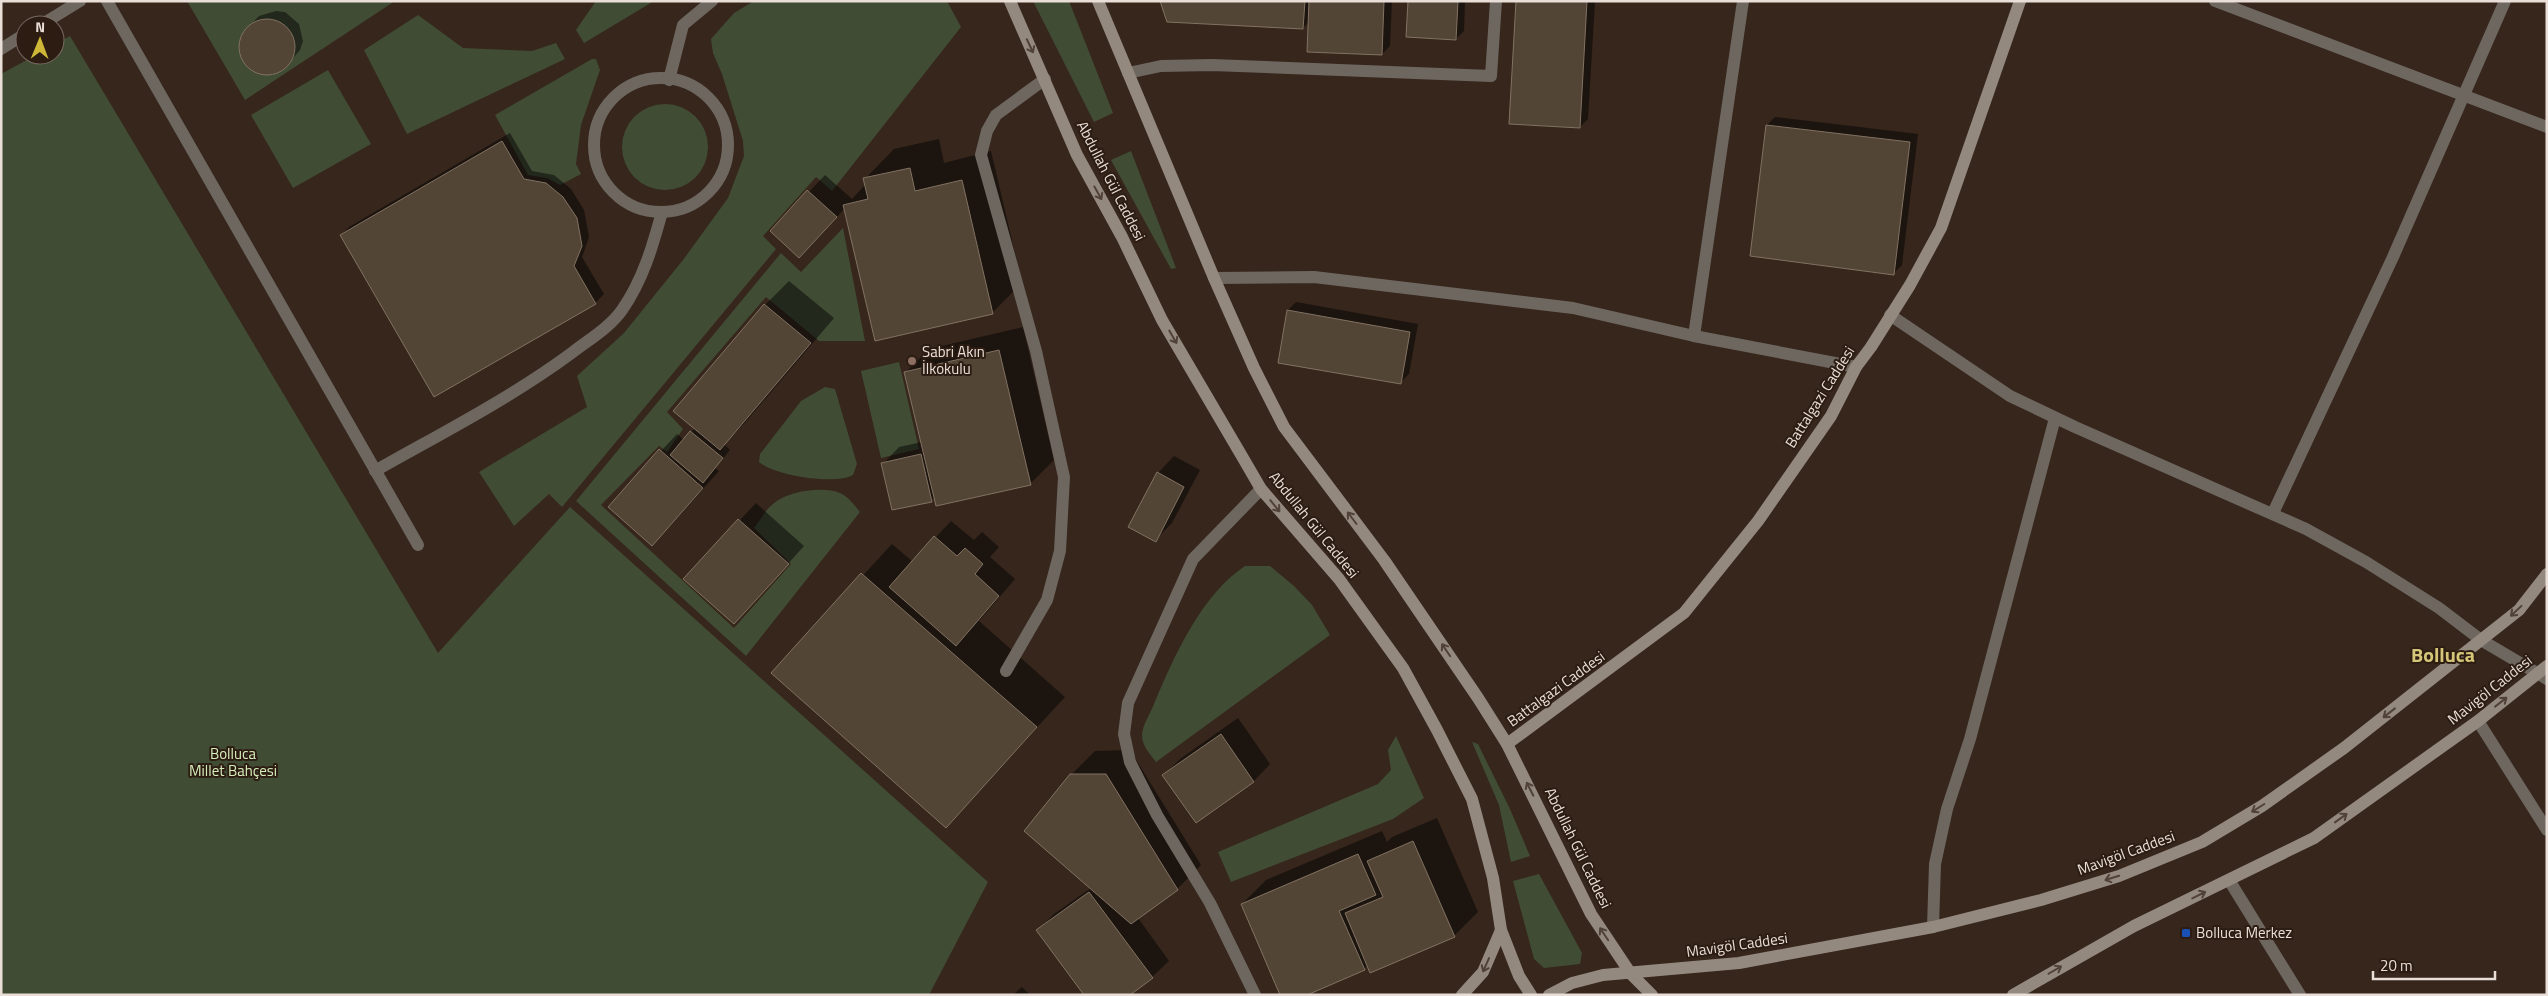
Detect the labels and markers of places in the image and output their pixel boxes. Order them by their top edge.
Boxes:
place label: Sabri Akın İlkokulu [922,340,985,380]
marker: Sabri Akın İlkokulu [906,355,918,367]
place label: Bolluca Merkez [2196,921,2292,944]
marker: Bolluca Merkez [2180,927,2192,939]

